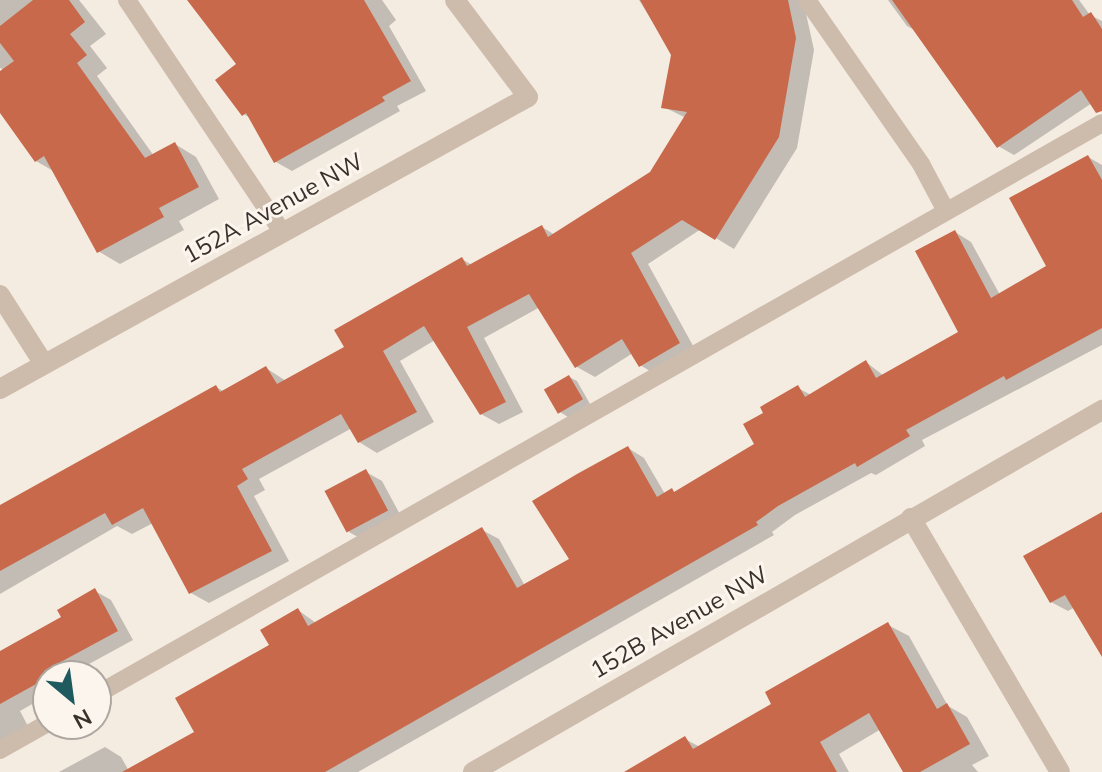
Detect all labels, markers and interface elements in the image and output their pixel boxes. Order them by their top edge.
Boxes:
street label: 152A Avenue NW [178,147,368,269]
street label: 152B Avenue NW [585,559,773,685]
north arrow [32,660,112,740]
text: N [69,703,97,736]

